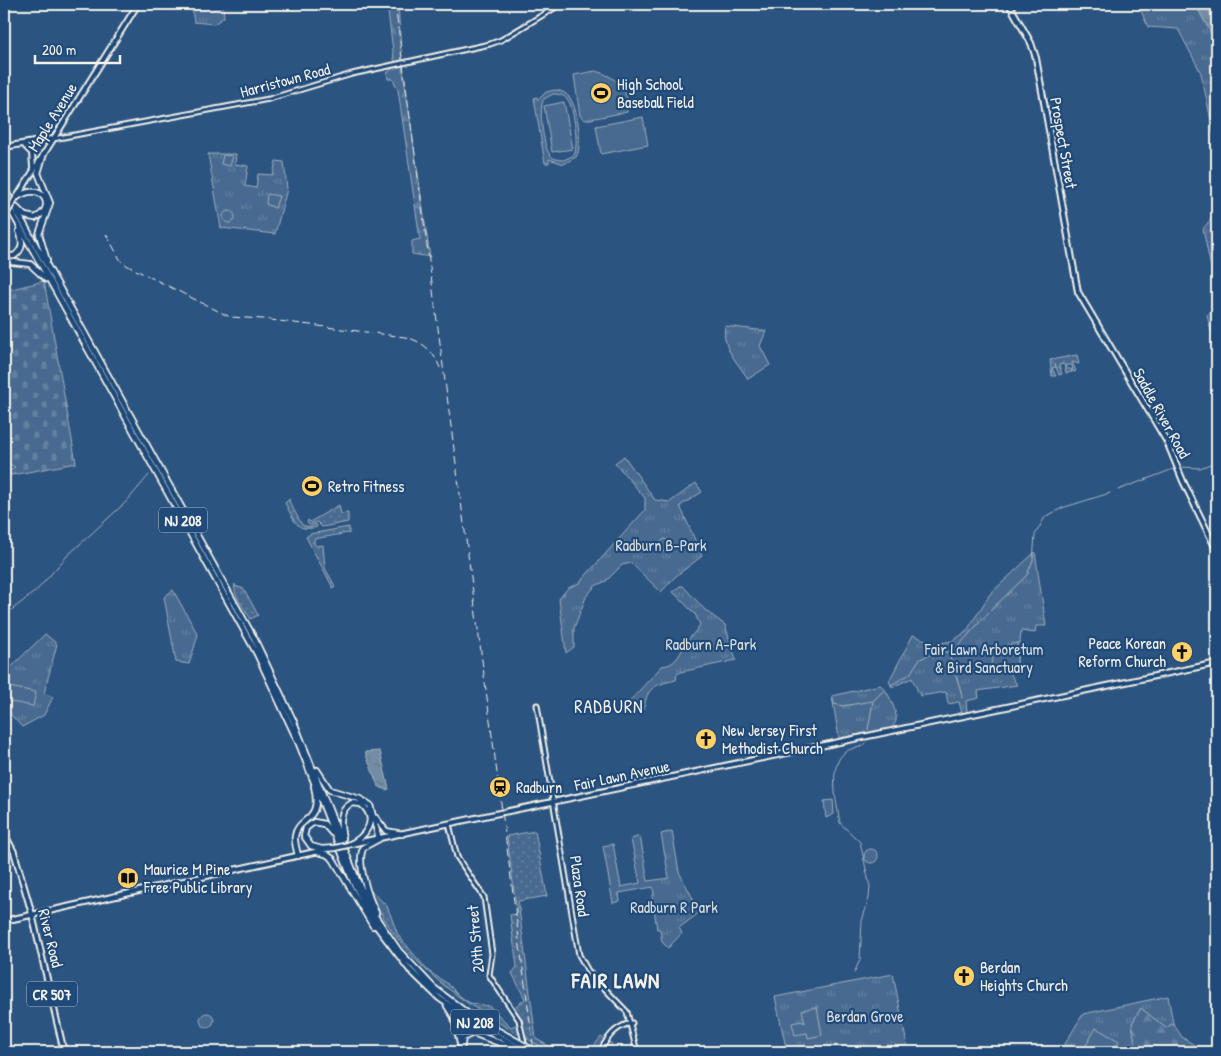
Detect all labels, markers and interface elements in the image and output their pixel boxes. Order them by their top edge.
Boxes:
scale bar [35,32,120,64]
text: 200 m [42,39,76,60]
street label: Harristown Road [238,57,332,103]
place label: High School Baseball Field [617,73,694,113]
street label: Maple Avenue [22,78,82,156]
sports icon: High School Baseball Field [589,81,613,105]
street label: Prospect Street [1045,96,1083,191]
street label: Saddle River Road [1128,364,1196,462]
sports icon: Retro Fitness [300,474,324,498]
place label: Retro Fitness [328,475,404,497]
road number: NJ 208 [159,508,207,532]
park label: Radburn B-Park [615,534,707,556]
place label: Peace Korean Reform Church [1078,632,1166,672]
park label: Radburn A-Park [666,633,757,655]
park label: Fair Lawn Arboretum & Bird Sanctuary [924,638,1043,678]
church icon: Peace Korean Reform Church [1170,640,1194,664]
district label: RADBURN [574,694,644,719]
place label: New Jersey First Methodist Church [722,719,823,759]
church icon: New Jersey First Methodist Church [694,727,718,751]
street label: Fair Lawn Avenue [571,754,672,796]
station icon: Radburn [488,775,512,799]
place label: Radburn [516,776,562,798]
street label: Plaza Road [565,854,595,918]
place label: Maurice M Pine Free Public Library [143,858,253,898]
library icon: Maurice M Pine Free Public Library [116,866,140,890]
park label: Radburn R Park [630,896,718,918]
street label: 20th Street [461,904,489,974]
street label: River Road [33,906,69,970]
place label: Berdan Heights Church [980,956,1068,996]
church icon: Berdan Heights Church [952,964,976,988]
district label: FAIR LAWN [571,966,660,995]
road number: CR 507 [27,982,77,1006]
park label: Berdan Grove [826,1005,904,1027]
road number: NJ 208 [451,1010,499,1034]

